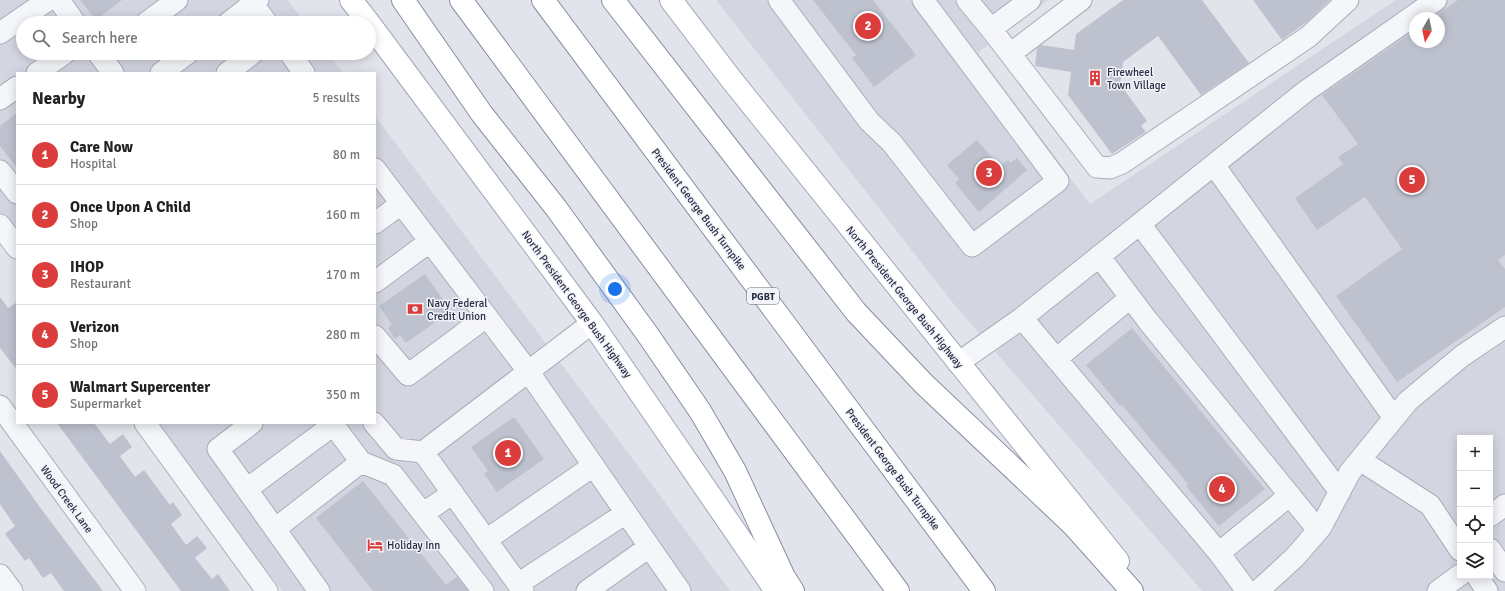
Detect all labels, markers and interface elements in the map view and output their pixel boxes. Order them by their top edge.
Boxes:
pin: 2 [855,11,881,41]
north arrow [1409,12,1445,48]
search box [16,16,376,60]
icon: search [30,27,52,49]
text: Search here [62,29,138,47]
place label: Firewheel Town Village [1107,66,1166,92]
building icon: Firewheel Town Village [1086,69,1104,87]
text: Nearby [32,88,85,109]
text: 5 results [312,90,360,106]
text: Care Now [70,138,133,156]
street label: President George Bush Turnpike [649,146,749,273]
text: 1 [41,147,49,163]
text: 80 m [333,147,360,163]
text: Hospital [70,156,117,172]
pin: 3 [976,158,1002,188]
pin: 5 [1399,165,1425,195]
text: Once Upon A Child [70,198,191,216]
text: 2 [41,207,49,223]
text: 160 m [326,207,360,223]
text: Shop [70,216,98,232]
street label: North President George Bush Highway [843,224,966,372]
street label: North President George Bush Highway [519,228,635,381]
text: IHOP [70,258,104,276]
text: 3 [41,267,49,283]
text: 170 m [326,267,360,283]
text: Restaurant [70,276,131,292]
your location [605,279,625,299]
road number: PGBT [747,288,779,304]
place label: Navy Federal Credit Union [427,297,488,323]
bank icon: Navy Federal Credit Union [406,300,424,318]
text: Verizon [70,318,119,336]
text: 4 [41,327,49,343]
text: 280 m [326,327,360,343]
text: Shop [70,336,98,352]
text: Walmart Supercenter [70,378,210,396]
text: 5 [41,387,49,403]
text: 350 m [326,387,360,403]
text: Supermarket [70,396,142,412]
street label: President George Bush Turnpike [843,406,943,533]
map controls [1457,435,1493,579]
button: + [1457,435,1493,471]
pin: 1 [495,438,521,468]
street label: Wood Creek Lane [38,463,96,536]
button: − [1457,471,1493,507]
pin: 4 [1209,474,1235,504]
button: locate [1457,507,1493,543]
hotel icon: Holiday Inn [366,536,384,554]
place label: Holiday Inn [387,539,440,552]
button: layers [1457,543,1493,579]

